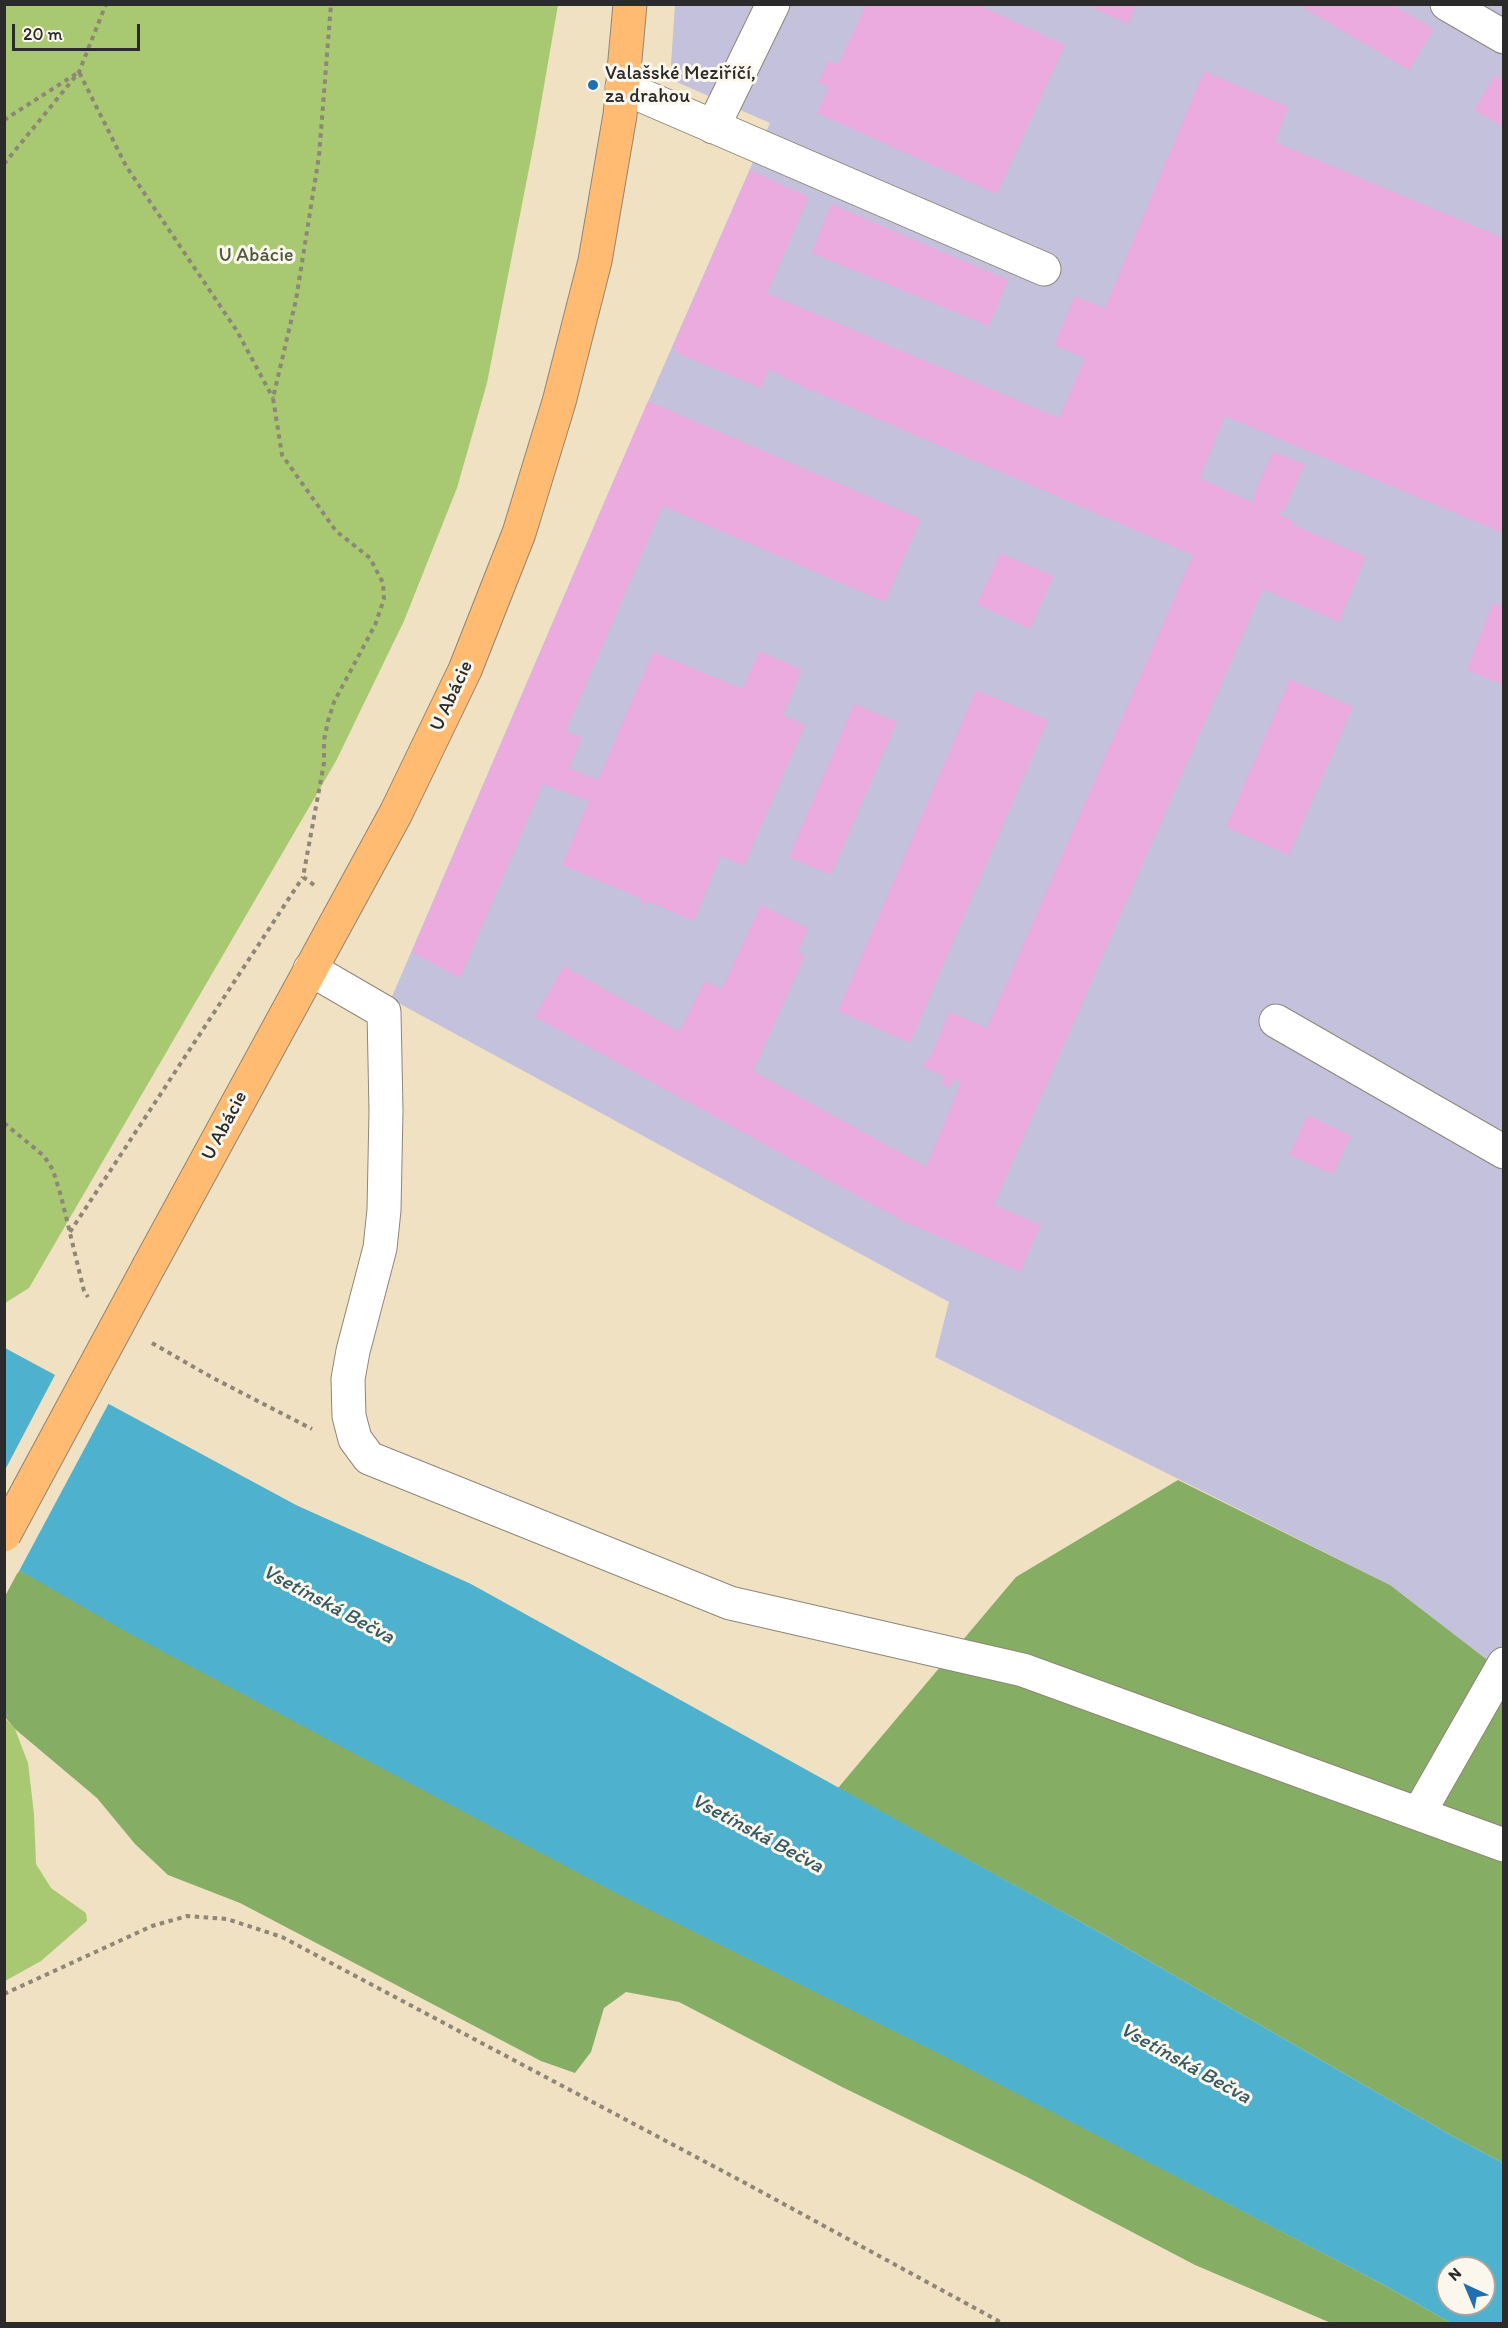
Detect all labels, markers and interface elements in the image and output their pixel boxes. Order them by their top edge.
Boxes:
scale bar [15,12,142,50]
text: 20 m [23,23,63,45]
place label: Valašské Meziříčí, za drahou [605,62,756,109]
marker: Valašské Meziříčí, za drahou [586,78,600,92]
park label: U Abácie [218,244,294,268]
street label: U Abácie [425,657,479,735]
street label: U Abácie [197,1087,253,1165]
water label: Vsetínská Bečva [258,1560,398,1650]
water label: Vsetínská Bečva [687,1789,827,1879]
water label: Vsetínská Bečva [1115,2018,1255,2110]
north arrow [1436,2256,1496,2316]
text: N [1444,2264,1465,2285]

